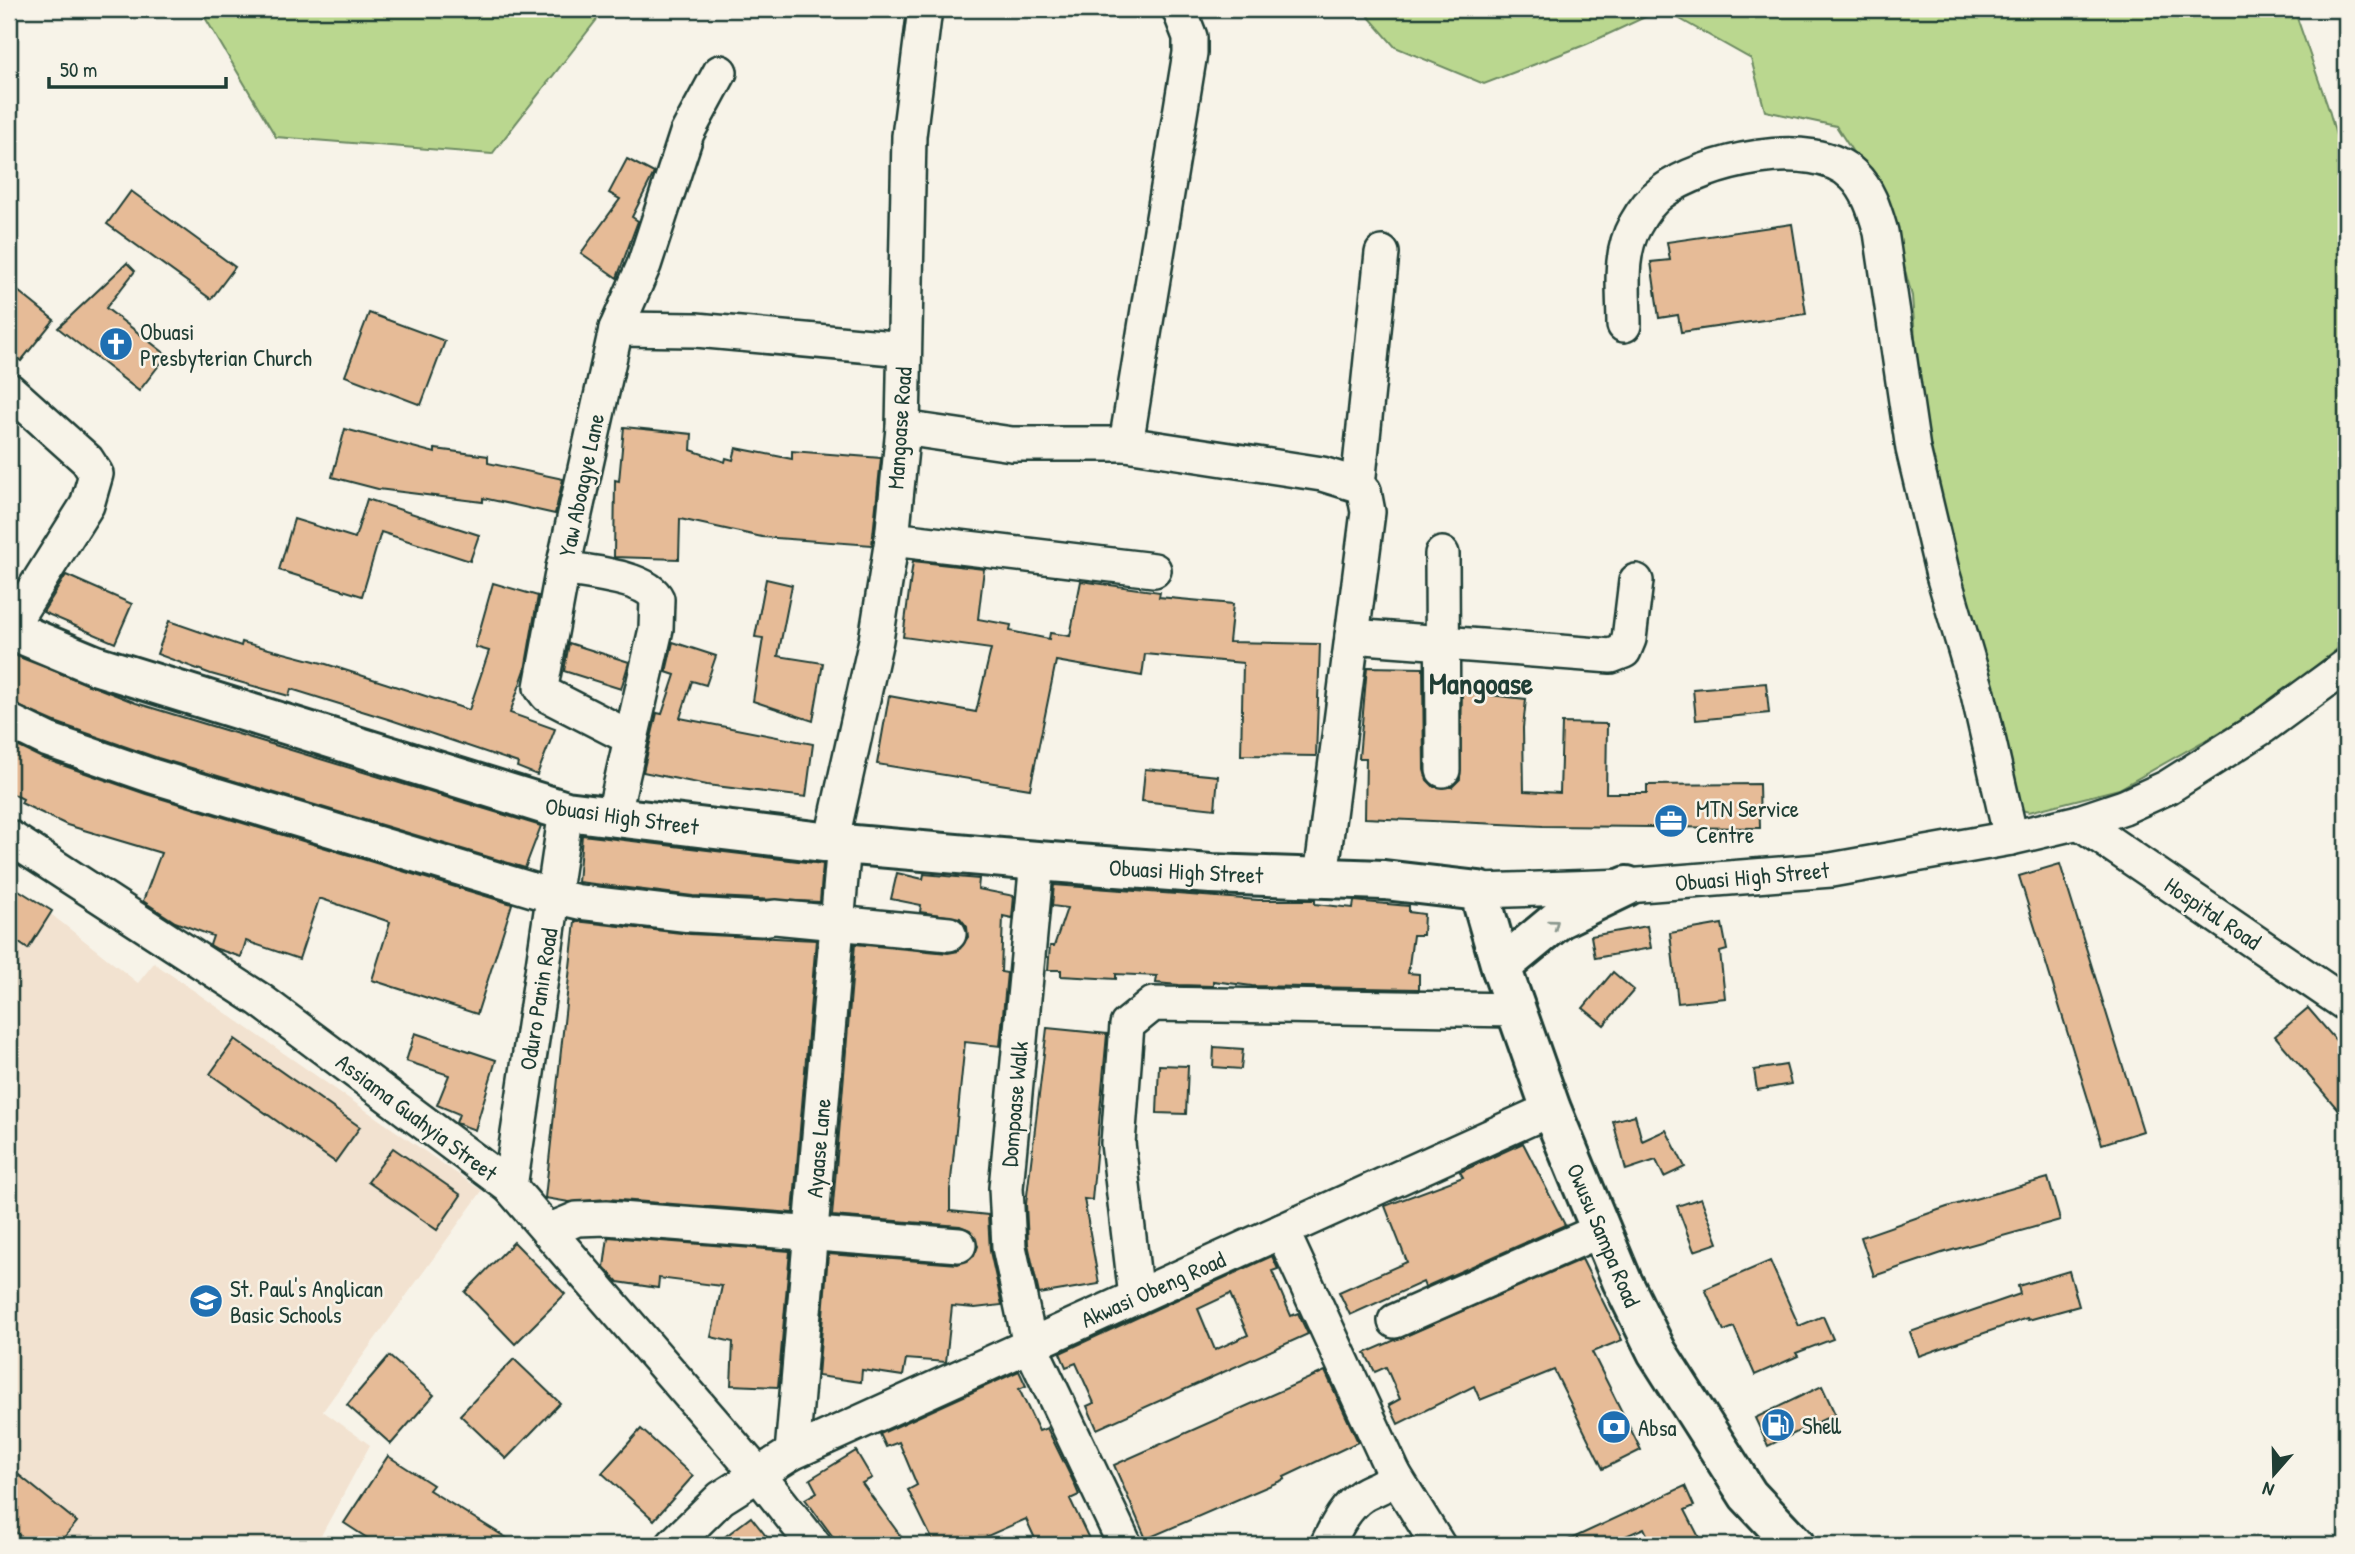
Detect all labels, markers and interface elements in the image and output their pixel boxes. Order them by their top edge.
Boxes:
scale bar [49,46,226,90]
text: 50 m [60,55,97,84]
place label: Obuasi Presbyterian Church [140,316,312,373]
church icon: Obuasi Presbyterian Church [97,325,135,363]
street label: Mangoase Road [879,366,919,490]
street label: Yaw Aboagye Lane [551,411,611,559]
district label: Mangoase [1429,663,1533,704]
street label: Obuasi High Street [543,790,702,842]
place label: MTN Service Centre [1696,793,1799,850]
office icon: MTN Service Centre [1652,802,1690,840]
street label: Obuasi High Street [1108,851,1265,891]
street label: Obuasi High Street [1674,854,1831,898]
street label: Hospital Road [2159,869,2267,957]
one-way arrow [1547,920,1559,932]
street label: Oduro Panin Road [511,926,565,1072]
street label: Dompoase Walk [993,1039,1035,1168]
street label: Assiama Guahyia Street [330,1046,505,1189]
street label: Ayaase Lane [798,1097,838,1199]
street label: Owusu Sampa Road [1560,1159,1648,1312]
street label: Akwasi Obeng Road [1076,1243,1230,1335]
place label: St. Paul's Anglican Basic Schools [230,1273,383,1330]
school or university icon: St. Paul's Anglican Basic Schools [187,1282,225,1320]
fuel station icon: Shell [1759,1406,1797,1444]
bank icon: Absa [1595,1408,1633,1446]
place label: Shell [1802,1410,1842,1441]
place label: Absa [1638,1412,1677,1443]
north arrow [2240,1438,2310,1508]
text: N [2259,1476,2277,1504]

